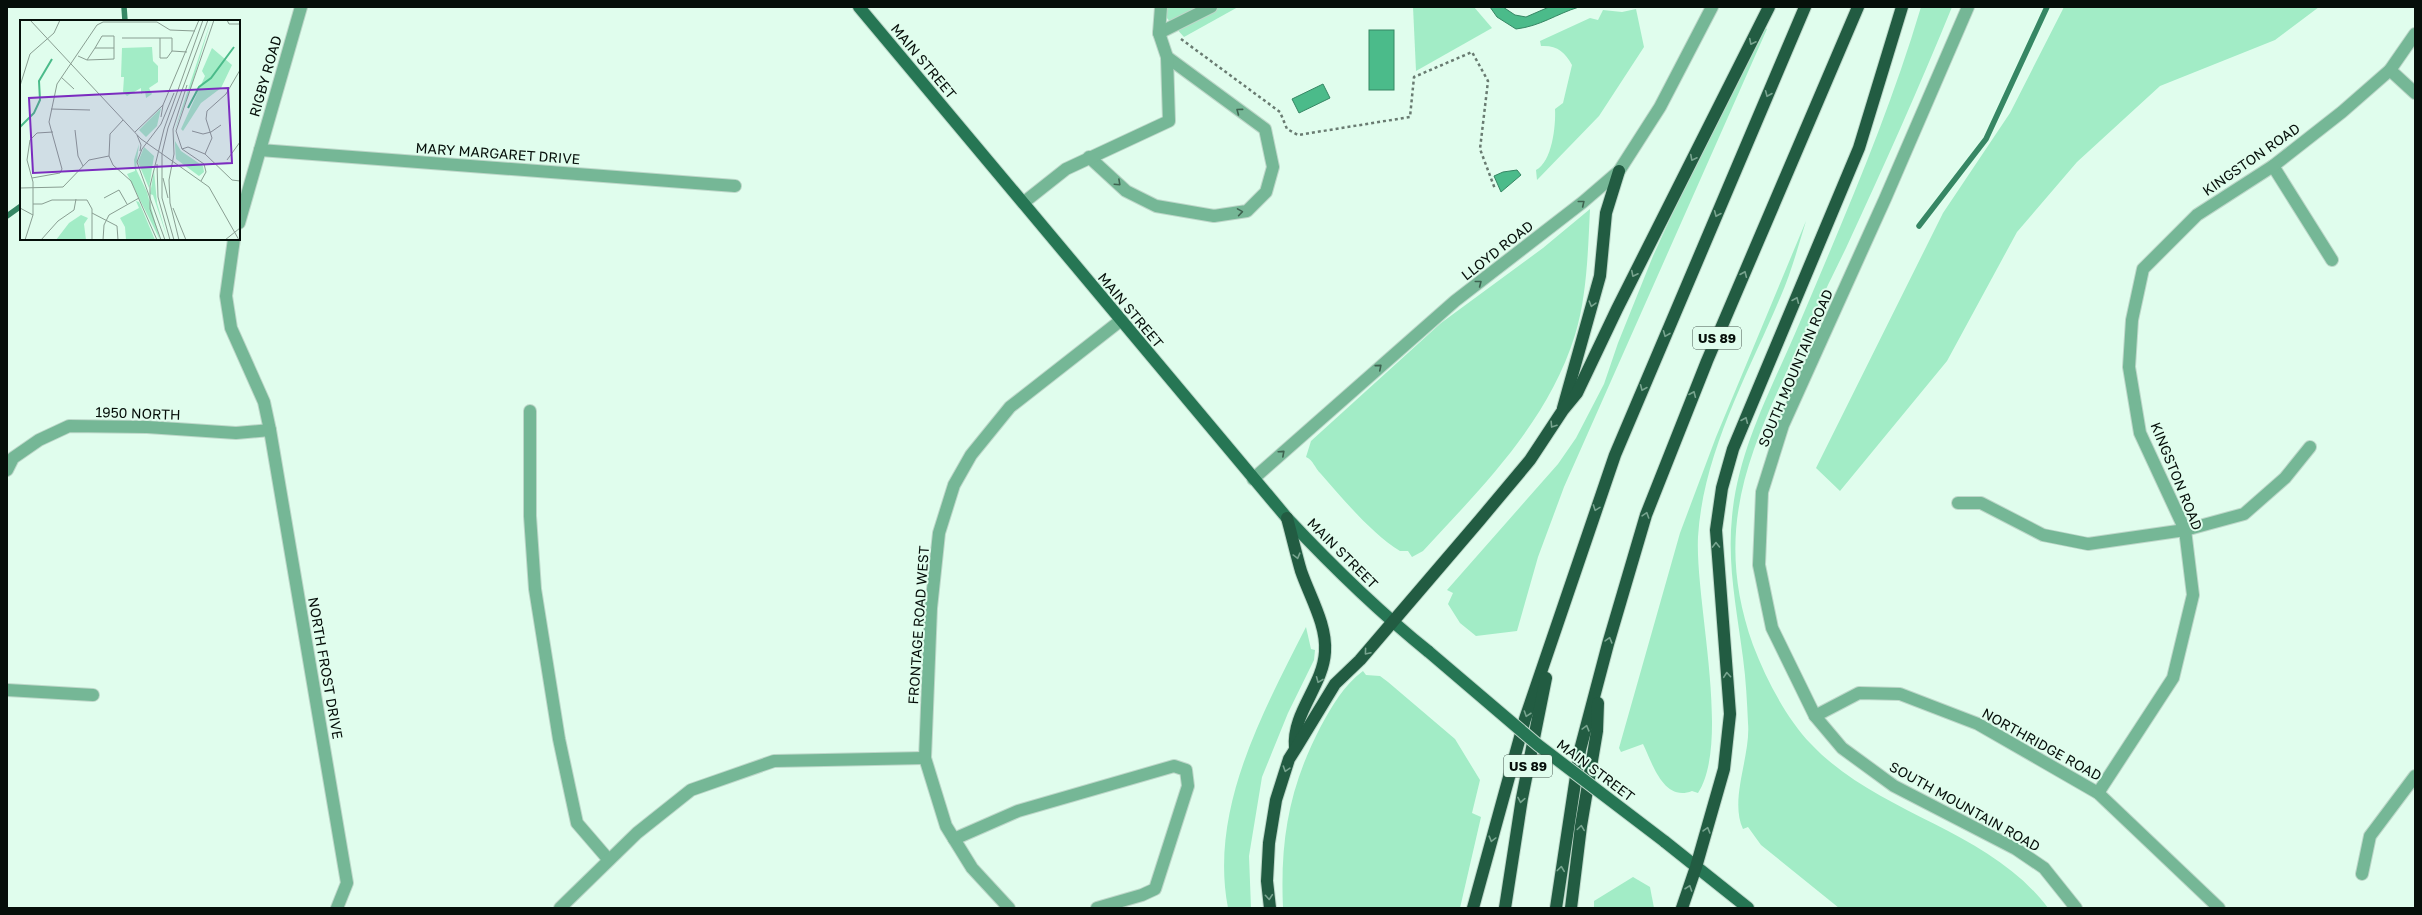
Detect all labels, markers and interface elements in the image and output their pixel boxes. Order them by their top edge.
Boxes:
inset map [20,20,240,240]
street label: MAIN STREET [888,20,961,102]
street label: RIGBY ROAD [245,33,285,119]
one-way arrow [1749,38,1756,45]
one-way arrow [1764,91,1772,98]
one-way arrow [1237,108,1244,115]
street label: KINGSTON ROAD [2199,119,2303,199]
street label: MARY MARGARET DRIVE [415,139,581,167]
one-way arrow [1690,154,1698,161]
one-way arrow [1113,179,1121,186]
one-way arrow [1577,201,1584,208]
one-way arrow [1237,208,1243,217]
one-way arrow [1713,210,1721,217]
street label: LLOYD ROAD [1458,217,1536,283]
street label: MAIN STREET [1095,269,1168,351]
one-way arrow [1632,270,1639,277]
one-way arrow [1739,271,1747,279]
one-way arrow [1474,281,1481,288]
street label: SOUTH MOUNTAIN ROAD [1754,286,1836,450]
one-way arrow [1791,296,1799,303]
one-way arrow [1588,301,1597,308]
road number: US 89 [1693,327,1741,349]
one-way arrow [1663,329,1671,337]
one-way arrow [1375,364,1382,371]
one-way arrow [1640,384,1648,391]
one-way arrow [1689,390,1697,397]
street label: 1950 NORTH [95,403,181,423]
one-way arrow [1740,416,1748,424]
street label: KINGSTON ROAD [2148,419,2206,533]
one-way arrow [1551,420,1558,427]
one-way arrow [1278,451,1285,458]
one-way arrow [1592,505,1600,512]
one-way arrow [1641,512,1650,519]
street label: MAIN STREET [1304,514,1382,592]
one-way arrow [1712,542,1720,548]
street label: FRONTAGE ROAD WEST [904,545,932,705]
one-way arrow [1292,552,1301,559]
street label: NORTH FROST DRIVE [305,596,347,740]
one-way arrow [1604,636,1613,643]
one-way arrow [1364,647,1371,654]
one-way arrow [1722,672,1731,678]
one-way arrow [1315,677,1323,684]
street label: NORTHRIDGE ROAD [1979,704,2105,784]
one-way arrow [1523,710,1531,717]
one-way arrow [1581,724,1590,731]
street label: MAIN STREET [1554,735,1638,805]
road number: US 89 [1504,755,1552,777]
street label: SOUTH MOUNTAIN ROAD [1887,757,2043,855]
one-way arrow [1282,766,1291,773]
one-way arrow [1518,797,1526,803]
one-way arrow [1576,824,1585,831]
one-way arrow [1702,826,1711,833]
one-way arrow [1488,836,1497,843]
one-way arrow [1556,866,1565,872]
one-way arrow [1685,884,1693,891]
one-way arrow [1264,894,1273,900]

